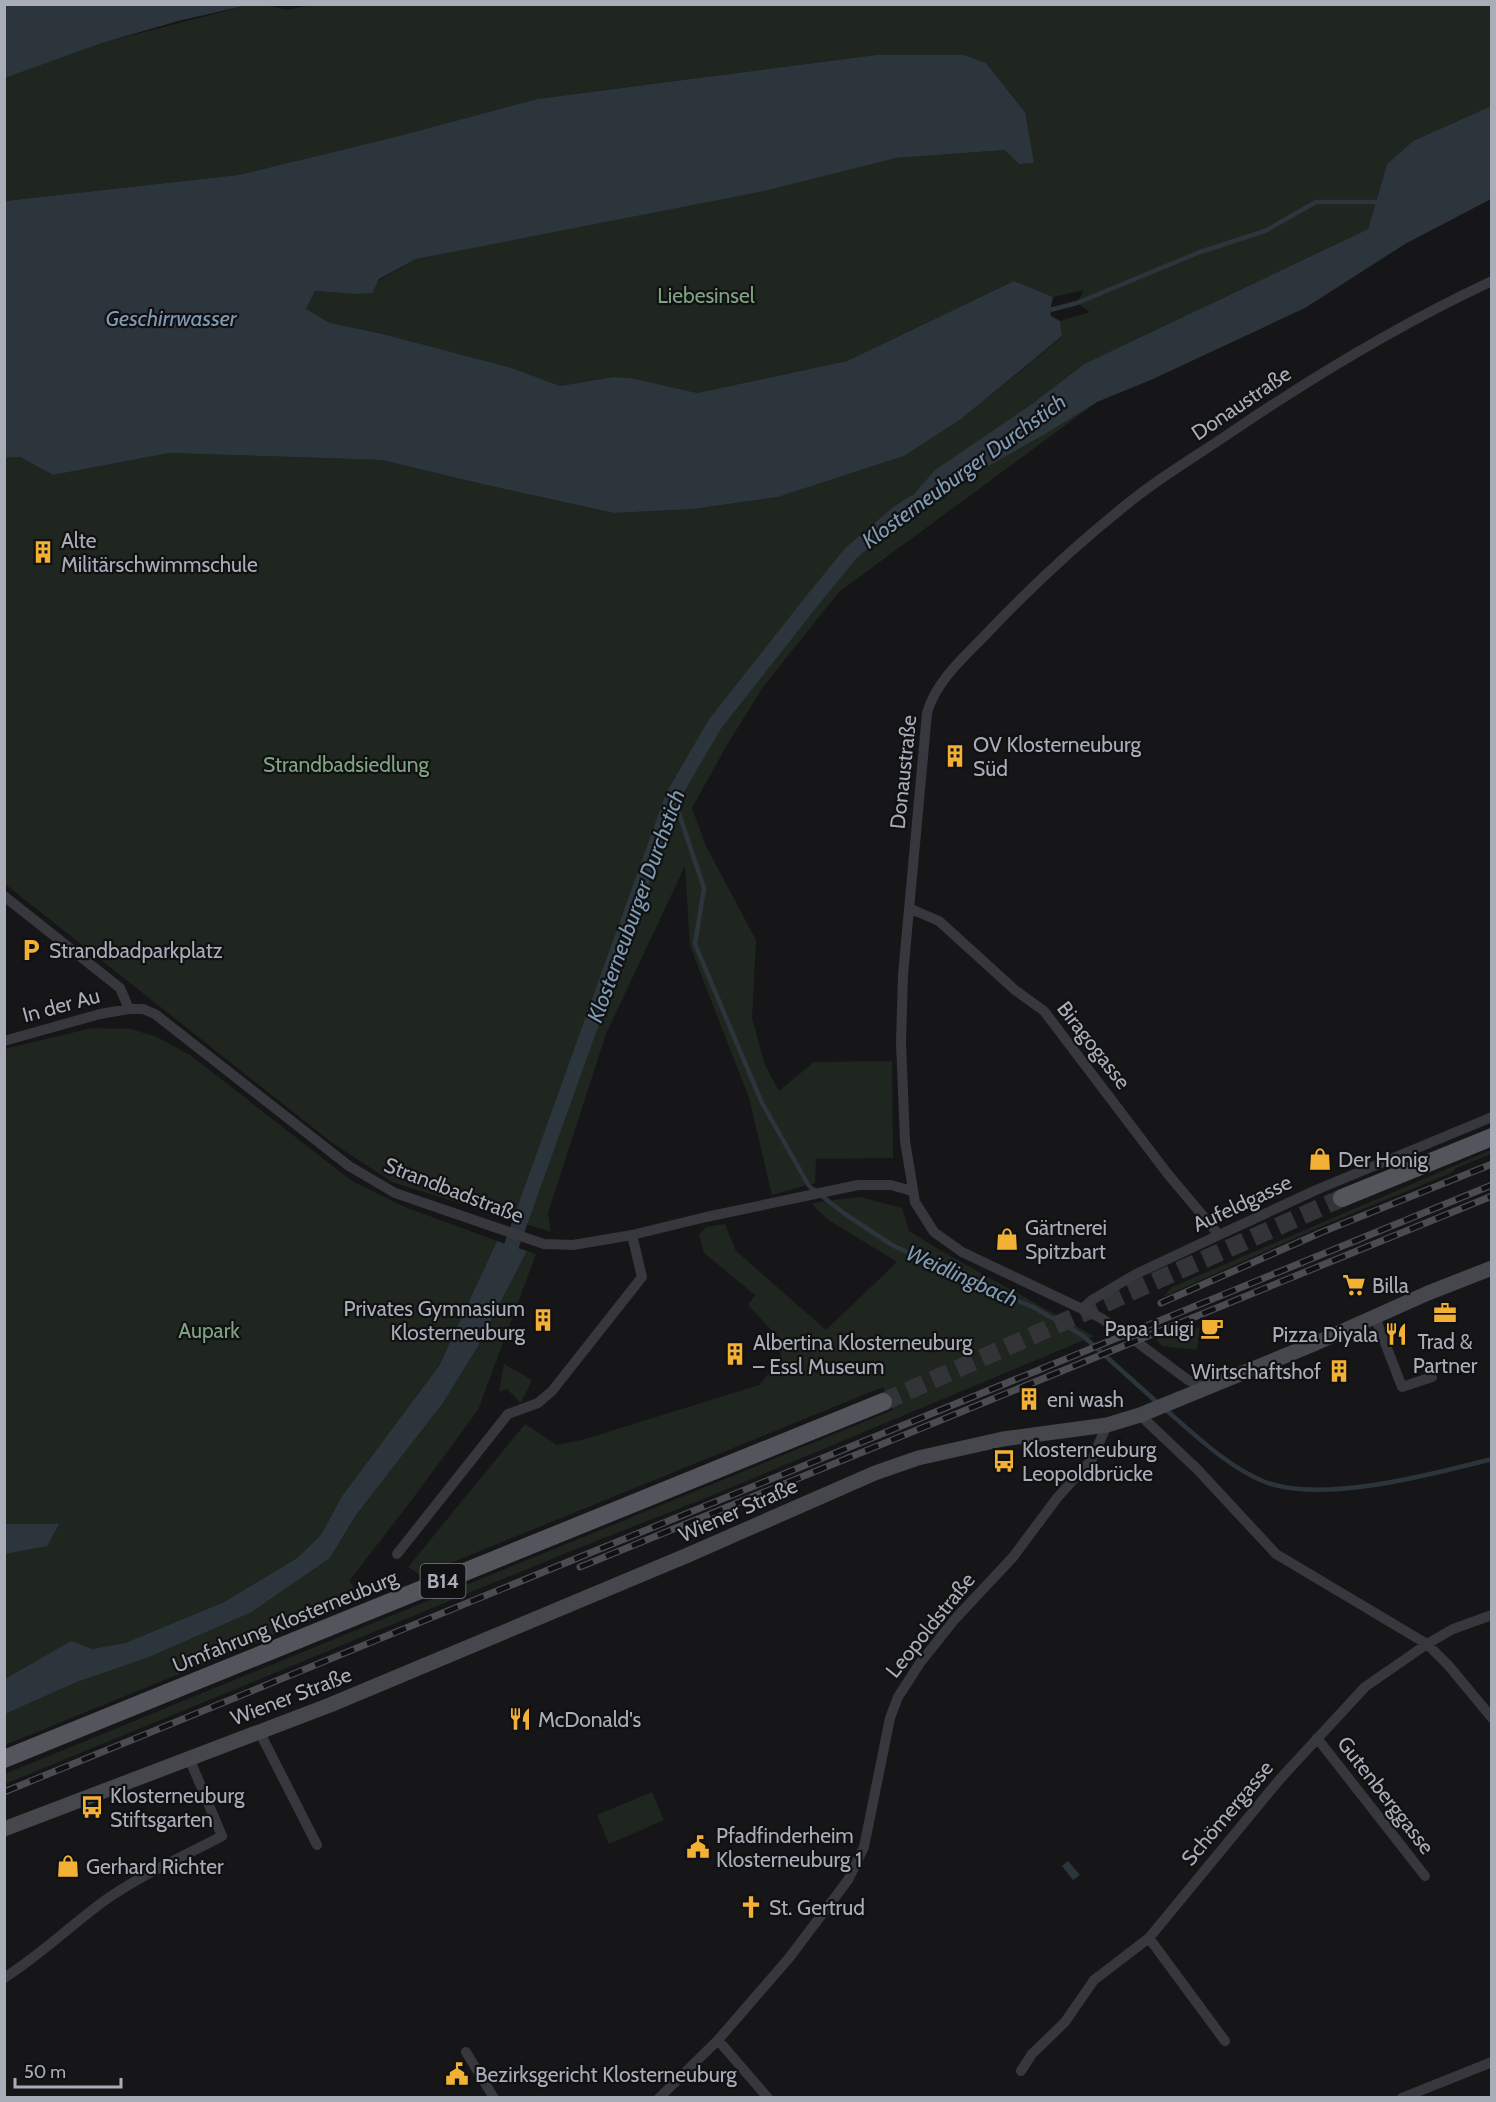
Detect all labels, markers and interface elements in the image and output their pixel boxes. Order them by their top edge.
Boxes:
park label: Liebesinsel [657,283,755,308]
water label: Geschirrwasser [105,305,238,332]
street label: Donaustraße [1186,360,1296,445]
water label: Klosterneuburger Durchstich [857,388,1071,554]
place label: Alte Militärschwimmschule [61,528,258,577]
building icon: Alte Militärschwimmschule [30,539,56,565]
street label: Donaustraße [885,713,921,830]
place label: OV Klosterneuburg Süd [973,732,1141,781]
building icon: OV Klosterneuburg Süd [942,743,968,769]
park label: Strandbadsiedlung [263,752,430,777]
water label: Klosterneuburger Durchstich [581,786,691,1026]
parking icon: Strandbadparkplatz [18,937,44,963]
place label: Strandbadparkplatz [49,938,223,963]
street label: In der Au [20,983,102,1027]
street label: Biragogasse [1052,996,1136,1094]
shop icon: Der Honig [1307,1146,1333,1172]
place label: Der Honig [1338,1147,1429,1172]
street label: Strandbadstraße [381,1152,528,1228]
street label: Aufeldgasse [1189,1169,1296,1237]
place label: Gärtnerei Spitzbart [1025,1215,1107,1264]
shop icon: Gärtnerei Spitzbart [994,1226,1020,1252]
water label: Weidlingbach [902,1239,1022,1313]
supermarket icon: Billa [1341,1272,1367,1298]
place label: Billa [1372,1273,1409,1298]
place label: Privates Gymnasium Klosterneuburg [344,1296,526,1345]
office icon: Trad & Partner [1432,1300,1458,1326]
building icon: Privates Gymnasium Klosterneuburg [530,1307,556,1333]
cafe icon: Papa Luigi [1199,1315,1225,1341]
place label: Papa Luigi [1105,1316,1194,1341]
park label: Aupark [178,1318,240,1343]
restaurant icon: Pizza Diyala [1383,1321,1409,1347]
place label: Pizza Diyala [1272,1322,1378,1347]
place label: Trad & Partner [1413,1329,1478,1378]
place label: Albertina Klosterneuburg – Essl Museum [753,1330,973,1379]
building icon: Albertina Klosterneuburg – Essl Museum [722,1341,748,1367]
building icon: Wirtschaftshof [1326,1358,1352,1384]
place label: Wirtschaftshof [1191,1359,1321,1384]
building icon: eni wash [1016,1386,1042,1412]
place label: eni wash [1047,1387,1124,1412]
place label: Klosterneuburg Leopoldbrücke [1022,1437,1157,1486]
bus stop icon: Klosterneuburg Leopoldbrücke [991,1448,1017,1474]
street label: Wiener Straße [675,1473,801,1547]
street label: Umfahrung Klosterneuburg [169,1564,402,1678]
road number: B14 [420,1564,466,1598]
street label: Leopoldstraße [880,1567,980,1682]
street label: Wiener Straße [227,1661,355,1730]
restaurant icon: McDonald's [507,1706,533,1732]
place label: McDonald's [538,1707,642,1732]
street label: Gutenberggasse [1332,1731,1440,1859]
street label: Schömergasse [1176,1755,1278,1870]
place label: Klosterneuburg Stiftsgarten [110,1783,245,1832]
bus stop icon: Klosterneuburg Stiftsgarten [79,1794,105,1820]
place label: Pfadfinderheim Klosterneuburg 1 [716,1823,862,1872]
public building icon: Pfadfinderheim Klosterneuburg 1 [685,1834,711,1860]
shop icon: Gerhard Richter [55,1853,81,1879]
place label: Gerhard Richter [86,1854,224,1879]
church icon: St. Gertrud [738,1894,764,1920]
place label: St. Gertrud [769,1895,865,1920]
scale bar [15,2051,122,2089]
text: 50 m [24,2061,66,2083]
public building icon: Bezirksgericht Klosterneuburg [444,2061,470,2087]
place label: Bezirksgericht Klosterneuburg [475,2062,737,2087]

